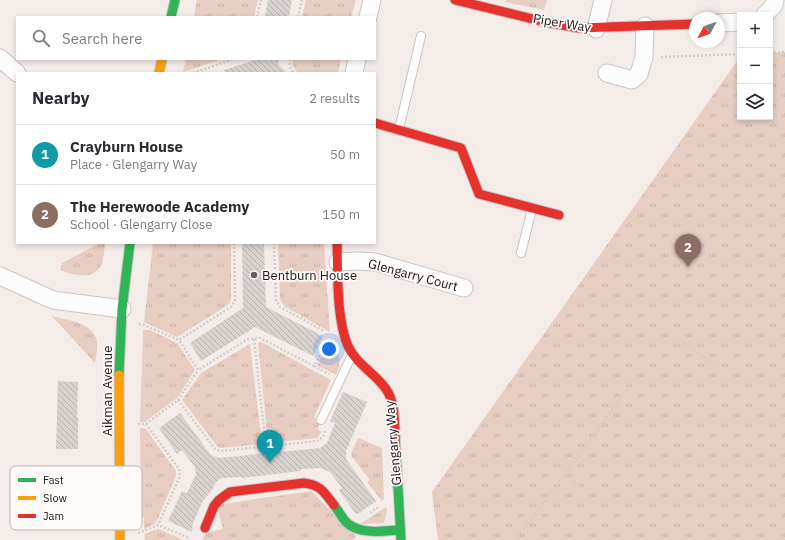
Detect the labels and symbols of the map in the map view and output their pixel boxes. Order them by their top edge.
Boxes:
street label: Piper Way [532,10,593,36]
north arrow [689,12,725,48]
pin: 2 [675,234,701,267]
street label: Glengarry Court [366,255,460,295]
place label: Bentburn House [262,267,357,284]
marker: Bentburn House [249,270,259,280]
your location [319,339,339,359]
street label: Aikman Avenue [99,346,116,436]
street label: Glengarry Way [381,399,405,486]
pin: 1 [257,430,283,463]
legend [10,466,142,530]
text: Fast [43,473,64,487]
text: Slow [43,491,67,505]
text: Jam [43,509,64,523]

